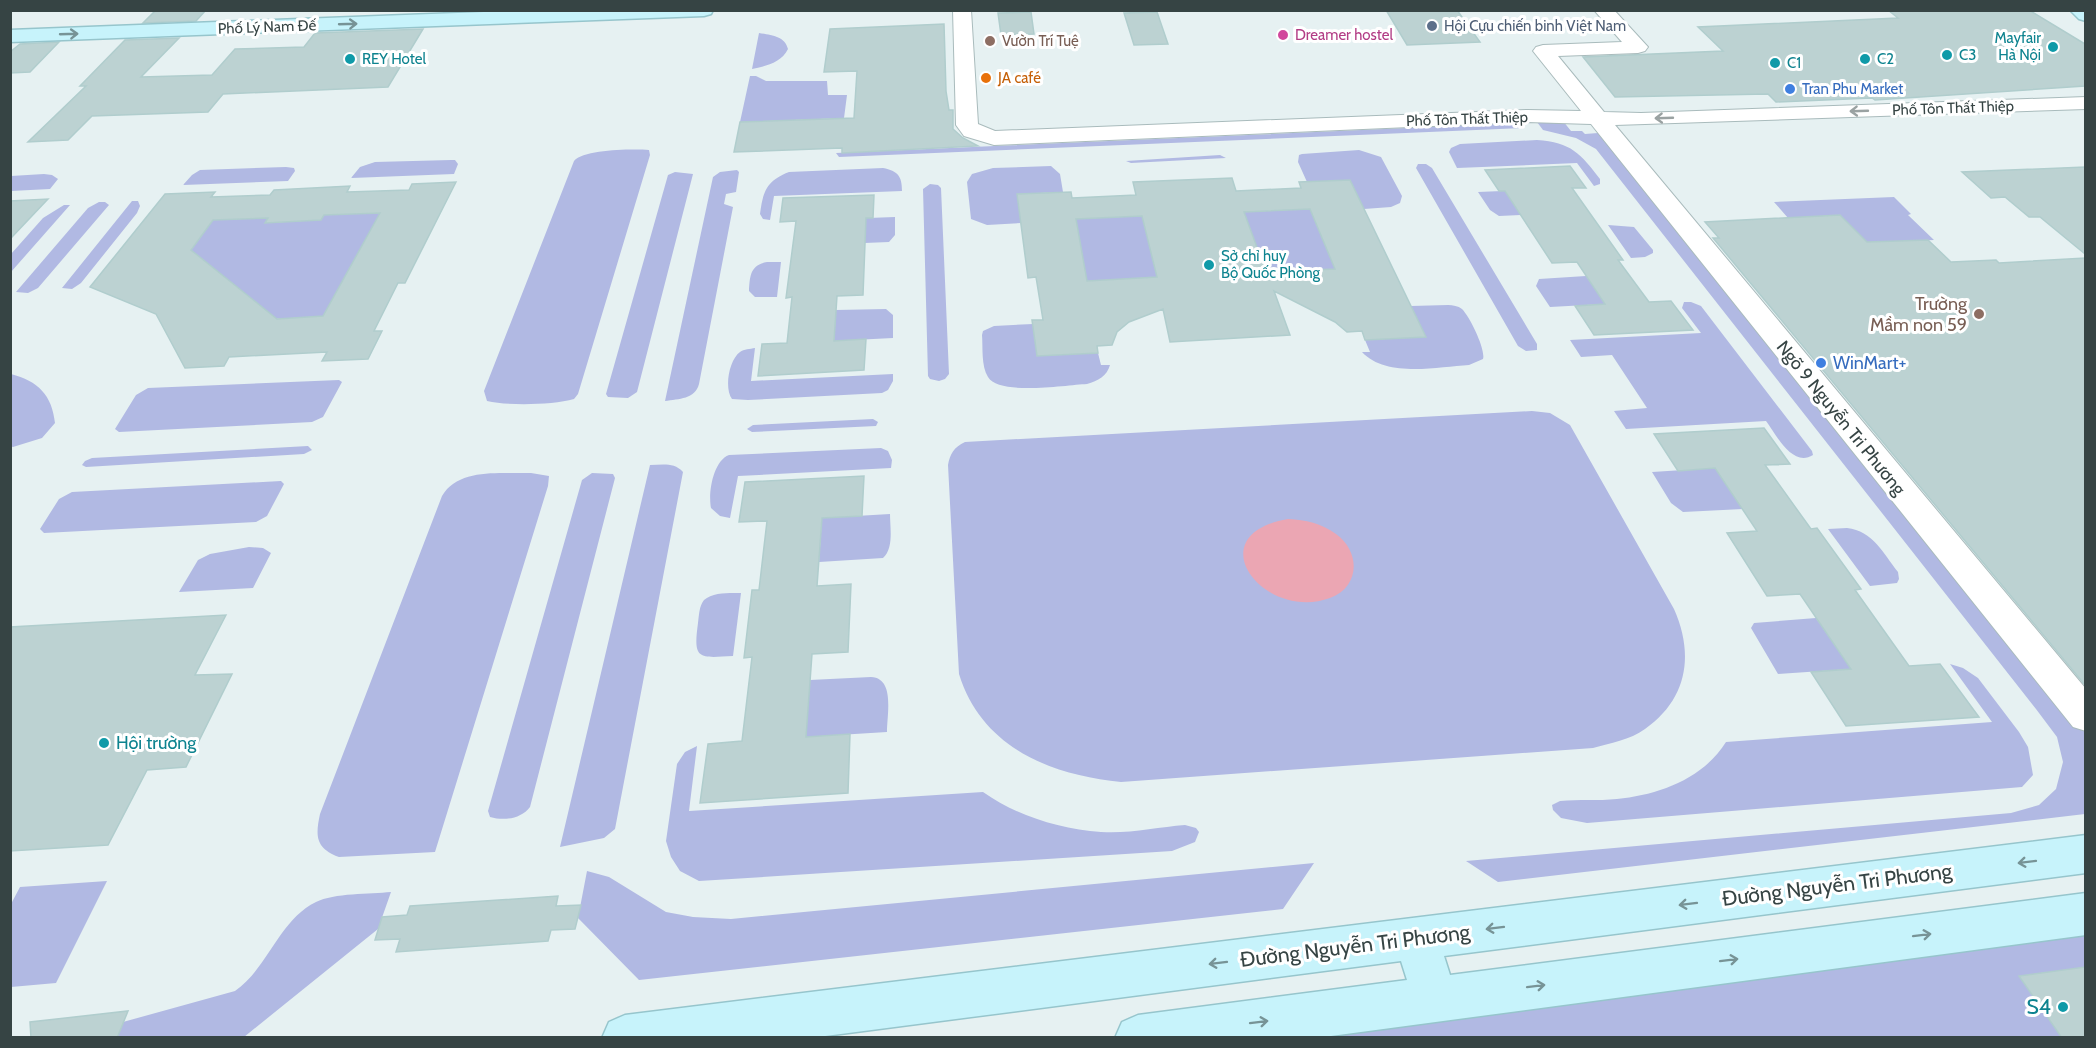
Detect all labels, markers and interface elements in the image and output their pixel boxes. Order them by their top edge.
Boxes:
street label: Phố Lý Nam Đế [218,16,317,38]
place label: Hội Cựu chiến binh Việt Nam [1444,17,1626,35]
one-way arrow [337,18,357,29]
marker: Hội Cựu chiến binh Việt Nam [1425,19,1439,33]
place label: Dreamer hostel [1295,26,1393,44]
one-way arrow [58,28,78,40]
marker: Dreamer hostel [1276,28,1290,42]
place label: Mayfair Hà Nội [1994,29,2041,64]
place label: Vườn Trí Tuệ [1002,32,1079,50]
marker: Vườn Trí Tuệ [983,34,997,48]
marker: Mayfair Hà Nội [2046,40,2060,54]
place label: C3 [1959,46,1976,64]
marker: C3 [1940,48,1954,62]
place label: REY Hotel [362,50,426,68]
place label: C2 [1877,50,1894,68]
marker: REY Hotel [343,52,357,66]
marker: C2 [1858,52,1872,66]
place label: C1 [1787,54,1801,72]
marker: C1 [1768,56,1782,70]
place label: JA café [997,69,1041,87]
marker: JA café [979,71,993,85]
place label: Tran Phu Market [1802,80,1903,98]
marker: Tran Phu Market [1783,82,1797,96]
street label: Phố Tôn Thất Thiệp [1892,97,2014,119]
one-way arrow [1850,106,1870,117]
street label: Phố Tôn Thất Thiệp [1406,108,1528,130]
one-way arrow [1655,112,1675,124]
place label: Sở chỉ huy Bộ Quốc Phòng [1221,247,1321,282]
marker: Sở chỉ huy Bộ Quốc Phòng [1202,258,1216,272]
place label: Trường Mầm non 59 [1870,293,1968,336]
marker: Trường Mầm non 59 [1972,307,1986,321]
street label: Ngõ 9 Nguyễn Tri Phương [1772,336,1911,501]
place label: WinMart+ [1833,352,1906,374]
marker: WinMart+ [1814,356,1828,370]
place label: Hội trường [116,732,197,754]
marker: Hội trường [97,736,111,750]
one-way arrow [2018,856,2038,867]
street label: Đường Nguyễn Tri Phương [1721,858,1954,911]
one-way arrow [1679,899,1699,910]
street label: Đường Nguyễn Tri Phương [1239,919,1472,972]
one-way arrow [1485,923,1505,934]
one-way arrow [1912,930,1932,941]
one-way arrow [1718,955,1738,966]
one-way arrow [1208,958,1228,969]
one-way arrow [1525,980,1545,991]
place label: S4 [2027,994,2051,1019]
marker: S4 [2056,1000,2070,1014]
one-way arrow [1248,1016,1268,1027]

